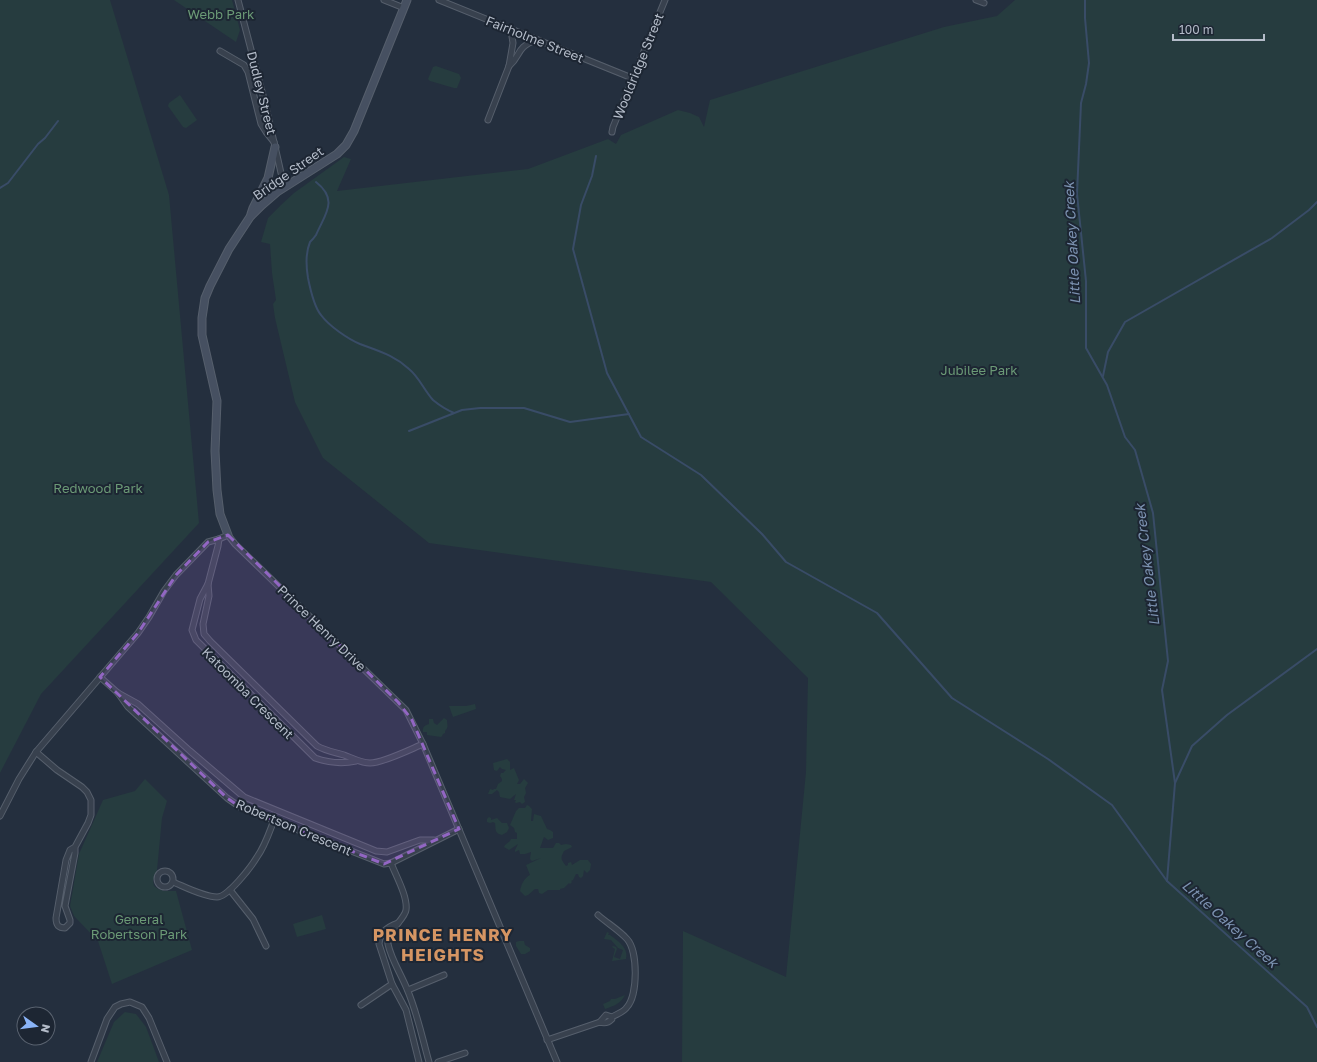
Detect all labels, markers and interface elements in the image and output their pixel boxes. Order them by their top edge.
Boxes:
park label: Webb Park [188,6,255,22]
street label: Wooldridge Street [609,10,667,122]
street label: Fairholme Street [484,12,586,66]
scale bar [1173,16,1264,42]
text: 100 m [1179,22,1213,37]
street label: Dudley Street [244,50,280,136]
street label: Bridge Street [250,143,326,203]
water label: Little Oakey Creek [1060,179,1083,305]
park label: Jubilee Park [940,362,1018,378]
park label: Redwood Park [53,480,143,496]
water label: Little Oakey Creek [1130,501,1162,627]
street label: Prince Henry Drive [275,582,369,674]
street label: Katoomba Crescent [199,644,297,742]
street label: Robertson Crescent [234,795,354,859]
water label: Little Oakey Creek [1179,876,1283,972]
park label: General Robertson Park [91,911,188,942]
district label: PRINCE HENRY HEIGHTS [373,924,513,965]
north arrow [16,1006,56,1046]
text: N [39,1023,54,1034]

